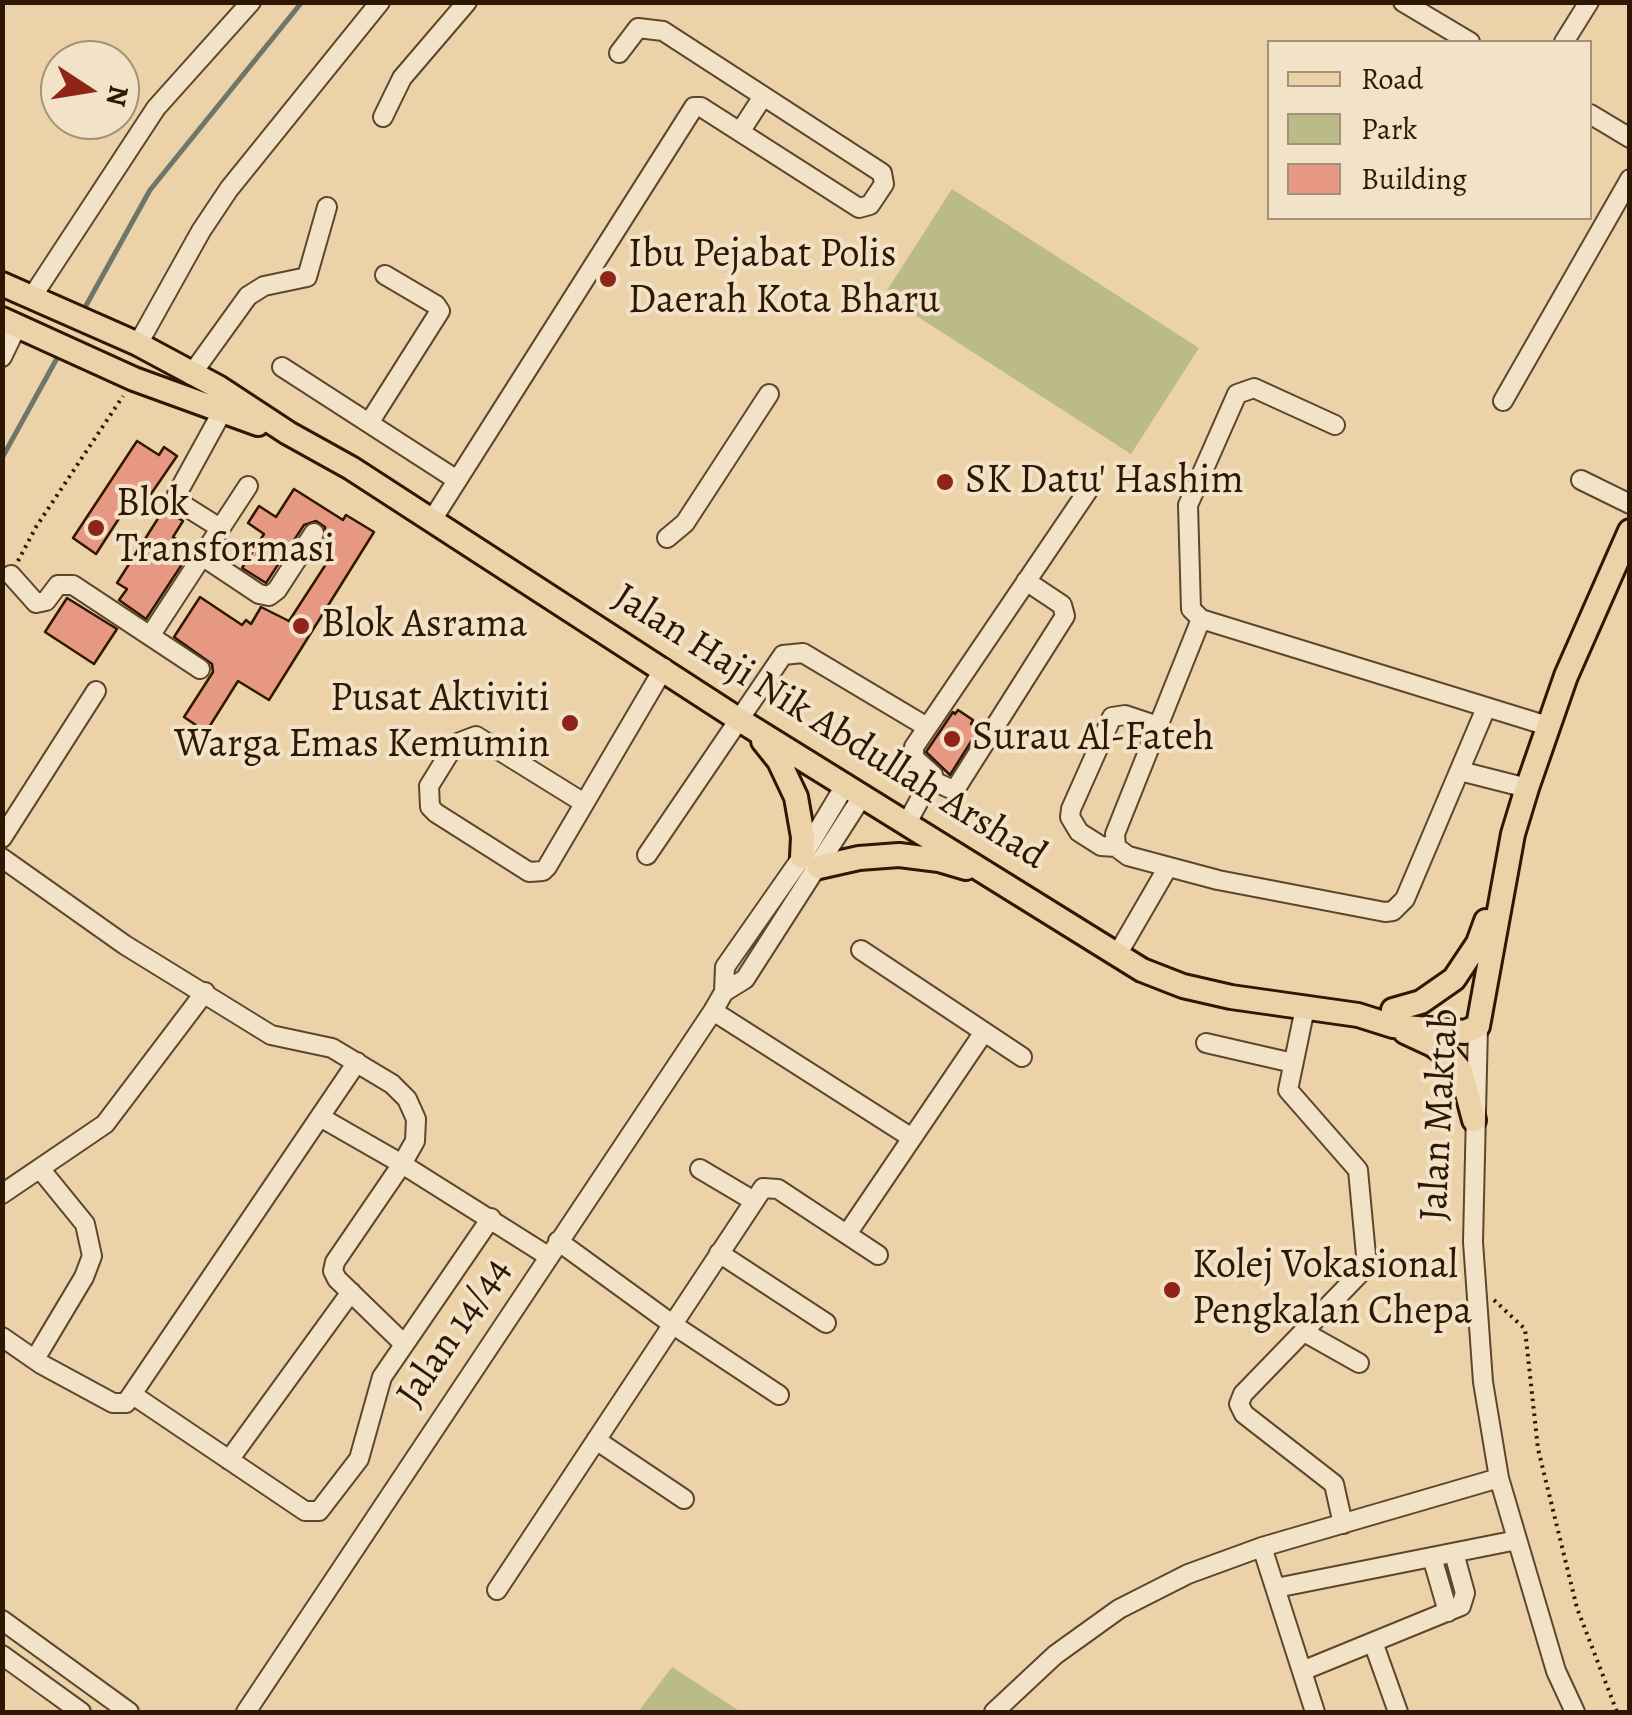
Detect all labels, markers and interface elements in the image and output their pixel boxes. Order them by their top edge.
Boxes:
north arrow [40,40,140,140]
legend [1267,40,1592,220]
text: Road [1361,59,1423,99]
text: N [97,82,138,110]
text: Park [1361,109,1417,149]
text: Building [1361,159,1467,199]
place label: Ibu Pejabat Polis Daerah Kota Bharu [628,232,940,326]
marker: Ibu Pejabat Polis Daerah Kota Bharu [597,268,619,290]
place label: SK Datu' Hashim [965,458,1244,506]
marker: SK Datu' Hashim [934,471,956,493]
place label: Blok Transformasi [116,481,335,575]
marker: Blok Transformasi [85,517,107,539]
street label: Jalan Haji Nik Abdullah Arshad [603,575,1055,881]
place label: Blok Asrama [321,602,527,650]
marker: Blok Asrama [290,615,312,637]
place label: Pusat Aktiviti Warga Emas Kemumin [174,676,550,770]
marker: Pusat Aktiviti Warga Emas Kemumin [559,712,581,734]
place label: Surau Al-Fateh [972,715,1214,763]
marker: Surau Al-Fateh [941,728,963,750]
street label: Jalan Maktab [1411,1007,1471,1223]
place label: Kolej Vokasional Pengkalan Chepa [1192,1243,1472,1337]
street label: Jalan 14/44 [388,1249,522,1417]
marker: Kolej Vokasional Pengkalan Chepa [1161,1279,1183,1301]

